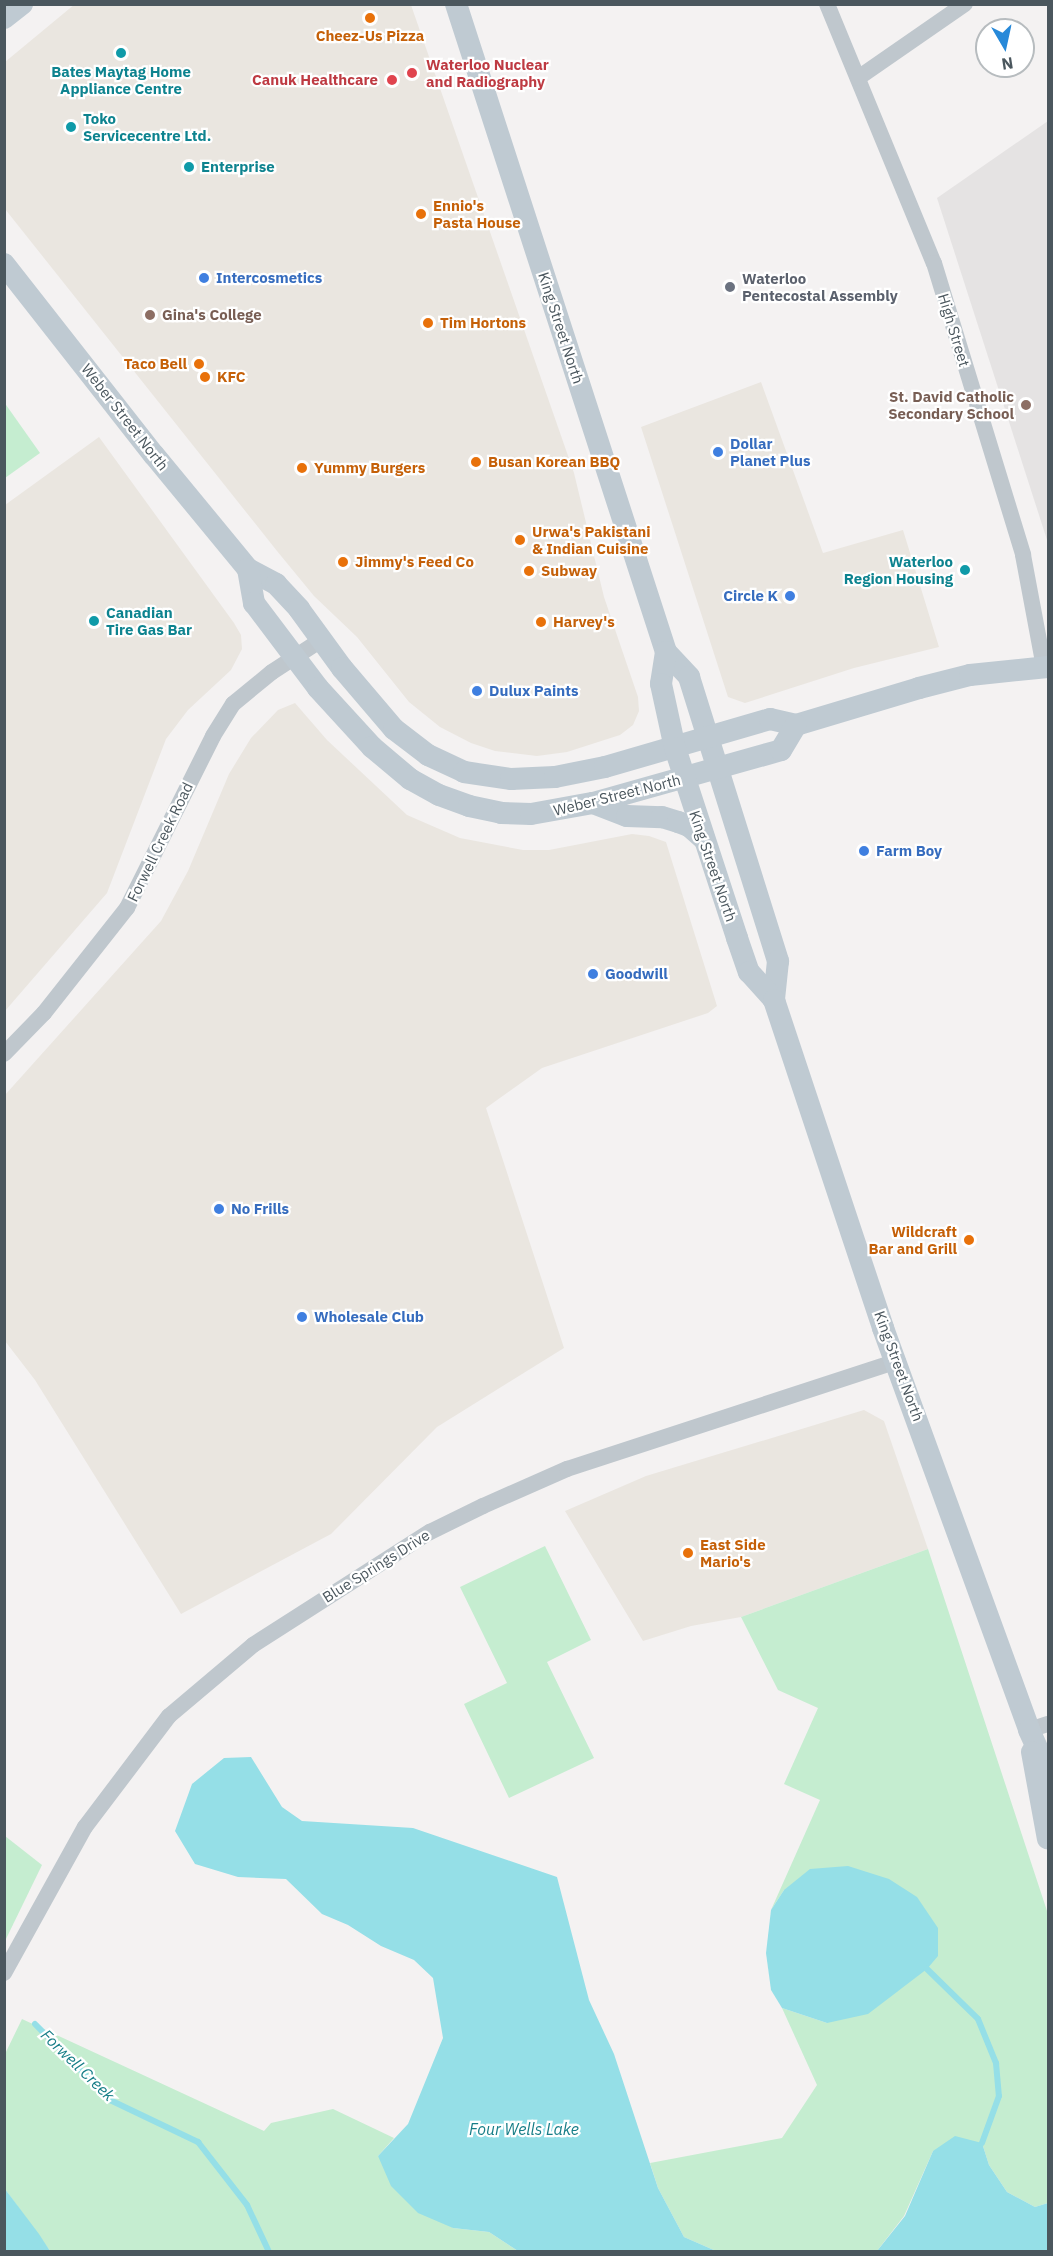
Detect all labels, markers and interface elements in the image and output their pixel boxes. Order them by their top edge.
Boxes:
marker: Cheez-Us Pizza [363,11,377,25]
north arrow [975,18,1035,78]
place label: Cheez-Us Pizza [316,27,424,45]
marker: Bates Maytag Home Appliance Centre [114,46,128,60]
text: N [1000,53,1015,75]
place label: Waterloo Nuclear and Radiography [426,55,549,90]
place label: Bates Maytag Home Appliance Centre [51,62,191,97]
marker: Waterloo Nuclear and Radiography [403,64,421,82]
place label: Canuk Healthcare [252,71,378,89]
marker: Canuk Healthcare [383,71,401,89]
place label: Toko Servicecentre Ltd. [83,109,211,144]
marker: Toko Servicecentre Ltd. [64,120,78,134]
place label: Enterprise [201,158,275,176]
marker: Enterprise [182,160,196,174]
place label: Ennio's Pasta House [433,196,521,231]
marker: Ennio's Pasta House [414,207,428,221]
place label: Intercosmetics [216,269,322,287]
place label: Waterloo Pentecostal Assembly [742,269,898,304]
street label: King Street North [534,270,588,386]
marker: Intercosmetics [197,271,211,285]
marker: Waterloo Pentecostal Assembly [723,280,737,294]
street label: High Street [934,291,974,369]
place label: Gina's College [162,306,262,324]
marker: Gina's College [143,308,157,322]
place label: Tim Hortons [440,314,526,332]
marker: Tim Hortons [421,316,435,330]
place label: Taco Bell [124,355,187,373]
marker: Taco Bell [192,357,206,371]
street label: Weber Street North [78,360,172,474]
place label: KFC [217,368,246,386]
marker: KFC [198,370,212,384]
place label: St. David Catholic Secondary School [888,387,1014,422]
marker: St. David Catholic Secondary School [1019,398,1033,412]
place label: Dollar Planet Plus [730,434,810,469]
marker: Dollar Planet Plus [711,445,725,459]
place label: Busan Korean BBQ [488,453,620,471]
marker: Busan Korean BBQ [469,455,483,469]
place label: Yummy Burgers [314,459,425,477]
marker: Yummy Burgers [295,461,309,475]
place label: Urwa's Pakistani & Indian Cuisine [532,522,650,557]
marker: Urwa's Pakistani & Indian Cuisine [513,533,527,547]
place label: Waterloo Region Housing [844,552,953,587]
place label: Jimmy's Feed Co [355,553,474,571]
marker: Jimmy's Feed Co [336,555,350,569]
place label: Subway [541,562,597,580]
marker: Waterloo Region Housing [958,563,972,577]
marker: Subway [522,564,536,578]
place label: Circle K [723,587,778,605]
marker: Circle K [783,589,797,603]
place label: Canadian Tire Gas Bar [106,603,192,638]
place label: Harvey's [553,613,615,631]
marker: Canadian Tire Gas Bar [87,614,101,628]
marker: Harvey's [534,615,548,629]
place label: Dulux Paints [489,682,579,700]
marker: Dulux Paints [470,684,484,698]
street label: Weber Street North [552,770,682,820]
street label: Forwell Creek Road [123,779,197,905]
street label: King Street North [686,808,740,924]
place label: Farm Boy [876,842,942,860]
marker: Farm Boy [857,844,871,858]
place label: Goodwill [605,965,668,983]
marker: Goodwill [586,967,600,981]
place label: No Frills [231,1200,289,1218]
marker: No Frills [212,1202,226,1216]
place label: Wildcraft Bar and Grill [869,1222,957,1257]
marker: Wildcraft Bar and Grill [962,1233,976,1247]
place label: Wholesale Club [314,1308,424,1326]
street label: King Street North [871,1308,927,1424]
marker: Wholesale Club [295,1310,309,1324]
street label: Blue Springs Drive [319,1526,433,1606]
place label: East Side Mario's [700,1535,766,1570]
marker: East Side Mario's [681,1546,695,1560]
water label: Forwell Creek [37,2025,119,2105]
water label: Four Wells Lake [469,2119,579,2139]

